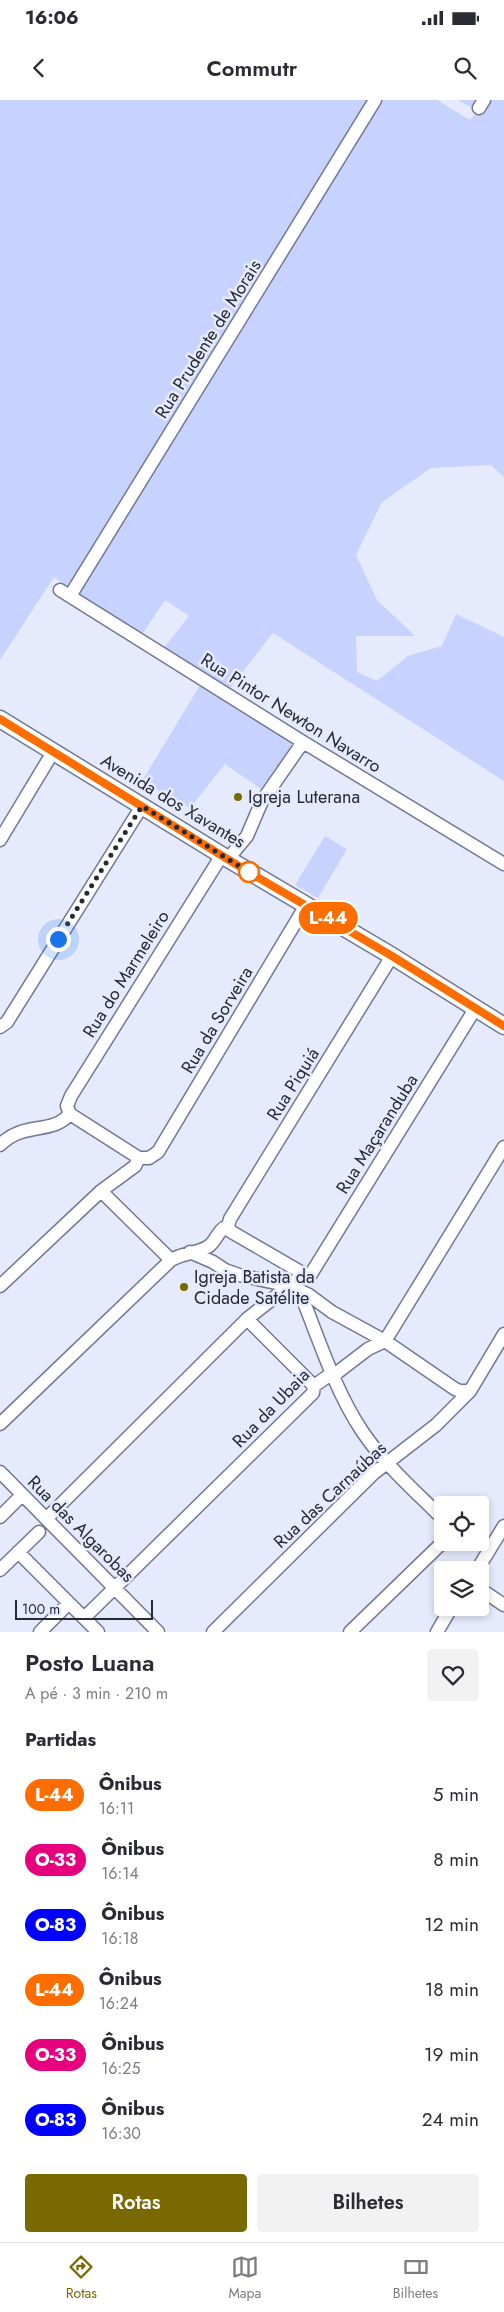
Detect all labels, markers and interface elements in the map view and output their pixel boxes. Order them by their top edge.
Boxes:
text: 16:06 [25,4,79,31]
text: Commutr [207,52,297,84]
icon: back [25,54,53,82]
icon: search [451,54,479,82]
street label: Rua Prudente de Morais [149,255,267,423]
street label: Rua Pintor Newton Navarro [196,647,386,779]
street label: Avenida dos Xavantes [96,747,250,855]
place label: Igreja Luterana [248,784,360,810]
marker: Igreja Luterana [232,791,244,803]
unlabelled marker [238,861,260,883]
line badge: L-44 [293,902,363,934]
street label: Rua do Marmeleiro [76,905,176,1043]
text: L-44 [309,905,347,931]
your location [46,927,71,952]
street label: Rua da Sorveira [175,962,259,1078]
street label: Rua Piquiá [260,1043,326,1125]
street label: Rua Maçaranduba [330,1069,424,1199]
place label: Igreja Batista da Cidade Satélite [194,1264,315,1311]
marker: Igreja Batista da Cidade Satélite [178,1281,190,1293]
street label: Rua da Ubaia [226,1362,316,1454]
street label: Rua das Carnaúbas [268,1436,392,1554]
street label: Rua das Algarobas [22,1470,140,1588]
map controls [434,1496,489,1616]
button: locate [434,1496,489,1551]
button: layers [434,1561,489,1616]
scale bar [15,1597,152,1620]
text: 100 m [22,1599,60,1619]
text: Posto Luana [25,1645,155,1680]
button: heart [427,1649,479,1701]
text: A pé · 3 min · 210 m [25,1682,168,1705]
text: Partidas [25,1726,96,1753]
text: Ônibus [99,1770,162,1797]
text: 5 min [433,1781,479,1808]
text: L-44 [35,1782,74,1808]
text: 16:11 [99,1797,134,1820]
text: Ônibus [101,1835,164,1862]
text: 8 min [433,1846,479,1873]
text: O-33 [35,1847,76,1873]
text: 16:14 [101,1862,139,1885]
text: Ônibus [101,1900,164,1927]
text: 12 min [424,1911,479,1938]
text: O-83 [35,1912,76,1938]
text: 16:18 [101,1927,138,1950]
text: Ônibus [99,1965,162,1992]
text: 18 min [425,1976,479,2003]
text: L-44 [35,1977,74,2003]
text: 16:24 [99,1992,138,2015]
text: Ônibus [101,2030,164,2057]
text: 19 min [424,2041,479,2068]
text: O-33 [35,2042,76,2068]
text: 16:25 [101,2057,141,2080]
text: Ônibus [101,2095,164,2122]
text: 24 min [422,2106,479,2133]
text: O-83 [35,2107,76,2133]
text: 16:30 [101,2122,141,2145]
button: Rotas [25,2174,247,2232]
button: Bilhetes [257,2174,479,2232]
tab: Rotas [66,2253,97,2303]
tab: Mapa [228,2253,261,2303]
tab: Bilhetes [393,2253,438,2303]

